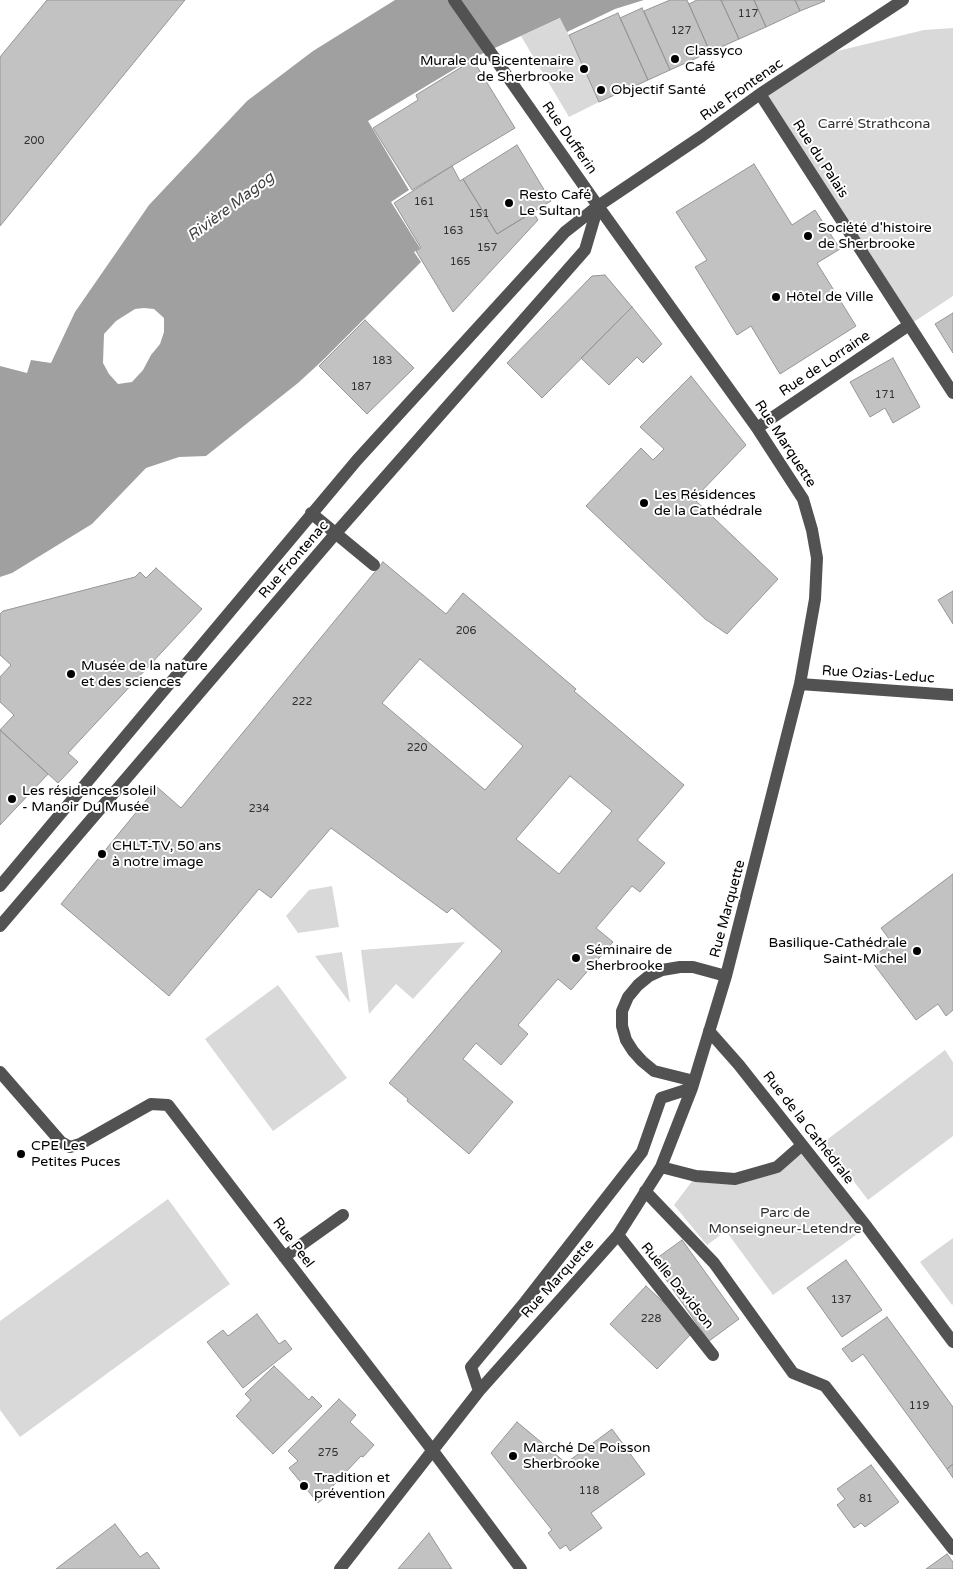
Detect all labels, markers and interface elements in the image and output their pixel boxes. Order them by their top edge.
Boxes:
house number: 117 [738,7,758,21]
house number: 127 [671,24,691,38]
place label: Classyco Café [685,43,743,75]
place label: Murale du Bicentenaire de Sherbrooke [420,53,574,85]
marker: Classyco Café [669,53,681,65]
street label: Rue Frontenac [697,55,787,125]
marker: Murale du Bicentenaire de Sherbrooke [578,63,590,75]
place label: Objectif Santé [611,82,706,98]
marker: Objectif Santé [595,84,607,96]
street label: Rue Dufferin [538,98,600,178]
park label: Carré Strathcona [818,116,930,132]
street label: Rue du Palais [789,117,851,201]
house number: 200 [24,134,44,148]
water label: Rivière Magog [184,169,278,245]
place label: Resto Café Le Sultan [519,187,591,220]
house number: 161 [414,195,434,209]
marker: Resto Café Le Sultan [503,197,515,209]
house number: 151 [469,207,489,221]
place label: Société d'histoire de Sherbrooke [818,220,932,252]
house number: 163 [443,224,463,238]
marker: Société d'histoire de Sherbrooke [802,230,814,242]
house number: 157 [477,241,497,255]
house number: 165 [450,255,470,269]
place label: Hôtel de Ville [786,289,873,305]
marker: Hôtel de Ville [770,291,782,303]
street label: Rue de Lorraine [777,328,873,400]
house number: 183 [372,354,392,368]
house number: 187 [351,380,371,394]
house number: 171 [875,388,895,402]
street label: Rue Marquette [751,397,819,491]
place label: Les Résidences de la Cathédrale [654,487,762,520]
marker: Les Résidences de la Cathédrale [638,497,650,509]
street label: Rue Frontenac [256,518,332,602]
house number: 206 [456,624,476,638]
place label: Musée de la nature et des sciences [81,658,208,690]
street label: Rue Ozias-Leduc [821,663,935,687]
marker: Musée de la nature et des sciences [65,668,77,680]
house number: 222 [292,695,312,709]
house number: 220 [407,741,427,755]
place label: Les résidences soleil - Manoir Du Musée [22,783,156,816]
marker: Les résidences soleil - Manoir Du Musée [6,793,18,805]
house number: 234 [249,802,269,816]
place label: CHLT-TV, 50 ans à notre image [112,838,221,870]
marker: CHLT-TV, 50 ans à notre image [96,848,108,860]
street label: Rue Marquette [707,858,749,960]
place label: Basilique-Cathédrale Saint-Michel [769,935,907,968]
place label: Séminaire de Sherbrooke [586,942,672,974]
marker: Basilique-Cathédrale Saint-Michel [911,945,923,957]
marker: Séminaire de Sherbrooke [570,952,582,964]
street label: Rue de la Cathédrale [759,1068,857,1188]
place label: CPE Les Petites Puces [31,1138,120,1170]
marker: CPE Les Petites Puces [15,1148,27,1160]
park label: Parc de Monseigneur-Letendre [709,1205,861,1238]
street label: Rue Peel [269,1215,317,1271]
street label: Rue Marquette [518,1236,598,1322]
street label: Ruelle Davidson [637,1239,717,1333]
house number: 137 [831,1293,851,1307]
house number: 228 [641,1312,661,1326]
house number: 119 [909,1399,929,1413]
place label: Marché De Poisson Sherbrooke [523,1440,651,1472]
house number: 275 [318,1446,338,1460]
marker: Marché De Poisson Sherbrooke [507,1450,519,1462]
place label: Tradition et prévention [314,1470,390,1502]
marker: Tradition et prévention [298,1480,310,1492]
house number: 118 [579,1484,599,1498]
house number: 81 [859,1492,873,1506]

